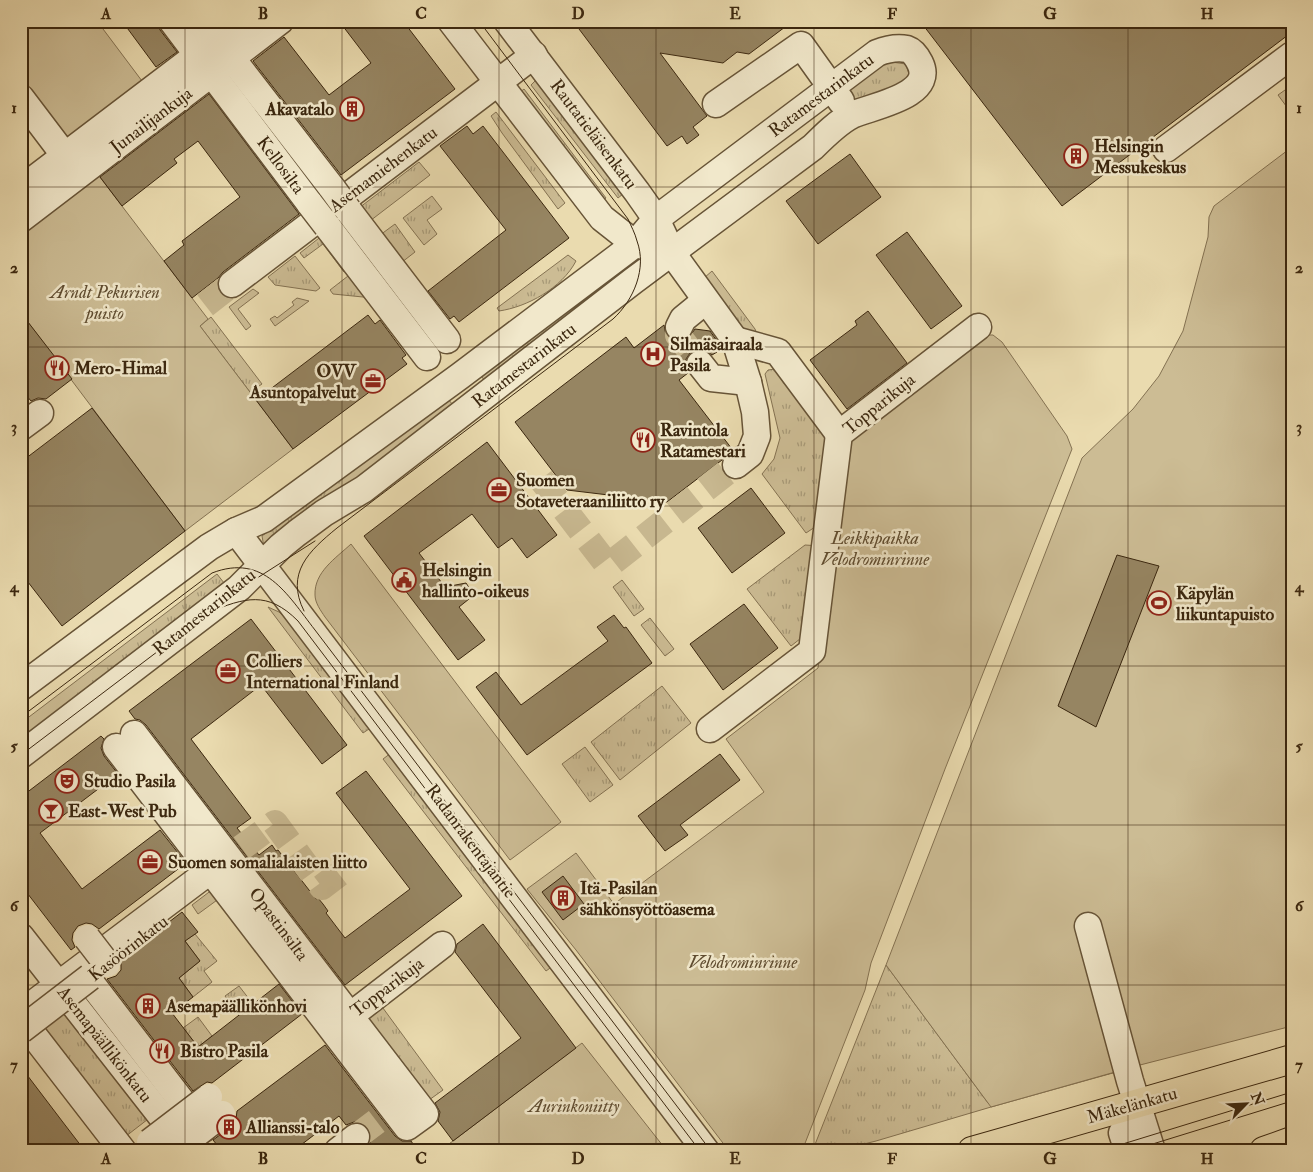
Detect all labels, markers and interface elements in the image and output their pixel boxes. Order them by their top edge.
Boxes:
text: A [100,4,112,24]
text: B [258,4,268,24]
text: C [415,4,427,24]
text: D [571,4,585,24]
text: E [729,4,741,24]
text: F [887,4,897,24]
text: G [1043,4,1057,24]
text: H [1200,4,1214,24]
street label: Ratamestarinkatu [764,48,879,143]
street label: Rautatieläisenkatu [545,75,642,194]
street label: Junailijankuja [105,82,198,159]
building icon: Akavatalo [339,96,365,122]
text: 1 [11,98,17,118]
place label: Akavatalo [264,98,334,121]
text: 1 [1296,98,1302,118]
street label: Asemamiehenkatu [324,121,442,218]
street label: Kellosilta [251,132,310,199]
place label: Helsingin Messukeskus [1093,135,1186,179]
building icon: Helsingin Messukeskus [1063,143,1089,169]
text: 2 [10,258,18,278]
text: 2 [1295,258,1303,278]
park label: Arndt Pekurisen puisto [48,281,160,325]
street label: Ratamestarinkatu [468,318,581,413]
place label: Silmäsairaala Pasila [670,333,763,377]
hospital icon: Silmäsairaala Pasila [640,341,666,367]
restaurant icon: Mero-Himal [44,355,70,381]
place label: Mero-Himal [73,357,167,380]
place label: OVV Asuntopalvelut [249,360,357,404]
office icon: OVV Asuntopalvelut [360,368,386,394]
street label: Topparikuja [839,368,920,440]
text: 3 [11,417,17,437]
text: 3 [1296,417,1302,437]
place label: Ravintola Ratamestari [660,419,746,463]
restaurant icon: Ravintola Ratamestari [630,427,656,453]
place label: Suomen Sotaveteraaniliitto ry [516,469,666,513]
office icon: Suomen Sotaveteraaniliitto ry [486,477,512,503]
park label: Leikkipaikka Velodrominrinne [821,527,930,571]
place label: Helsingin hallinto-oikeus [422,559,529,603]
street label: Ratamestarinkatu [148,564,261,661]
public building icon: Helsingin hallinto-oikeus [391,567,417,593]
text: 4 [9,577,20,597]
text: 4 [1294,577,1305,597]
place label: Käpylän liikuntapuisto [1175,582,1274,626]
sports icon: Käpylän liikuntapuisto [1146,590,1172,616]
place label: Colliers International Finland [246,650,399,694]
office icon: Colliers International Finland [215,658,241,684]
text: 5 [10,736,18,756]
text: 5 [1295,736,1303,756]
theatre icon: Studio Pasila [54,768,80,794]
place label: Studio Pasila [84,770,176,793]
street label: Radanrakentajantie [420,780,521,903]
bar icon: East-West Pub [38,798,64,824]
place label: East-West Pub [68,800,177,823]
office icon: Suomen somalialaisten liitto [137,849,163,875]
place label: Suomen somalialaisten liitto [168,851,367,874]
place label: Itä-Pasilan sähkönsyöttöasema [580,877,715,921]
street label: Opastinsilta [244,883,314,966]
building icon: Itä-Pasilan sähkönsyöttöasema [550,885,576,911]
text: 6 [10,896,20,916]
text: 6 [1295,896,1305,916]
street label: Kasöörinkatu [84,910,173,987]
park label: Velodrominrinne [689,951,798,974]
street label: Topparikuja [346,952,429,1023]
street label: Asemapäällikönkatu [51,981,157,1107]
building icon: Asemapäällikönhovi [135,993,161,1019]
place label: Asemapäällikönhovi [165,995,307,1018]
restaurant icon: Bistro Pasila [149,1038,175,1064]
place label: Bistro Pasila [180,1040,269,1063]
text: 7 [10,1055,18,1075]
text: 7 [1295,1055,1303,1075]
north arrow [1220,1080,1270,1130]
street label: Mäkelänkatu [1084,1082,1180,1129]
text: N [1247,1089,1268,1109]
park label: Aurinkoniitty [526,1095,620,1118]
building icon: Allianssi-talo [216,1114,242,1140]
place label: Allianssi-talo [245,1116,340,1139]
text: A [100,1149,112,1169]
text: B [258,1149,268,1169]
text: C [415,1149,427,1169]
text: D [571,1149,585,1169]
text: E [729,1149,741,1169]
text: F [887,1149,897,1169]
text: G [1043,1149,1057,1169]
text: H [1200,1149,1214,1169]

